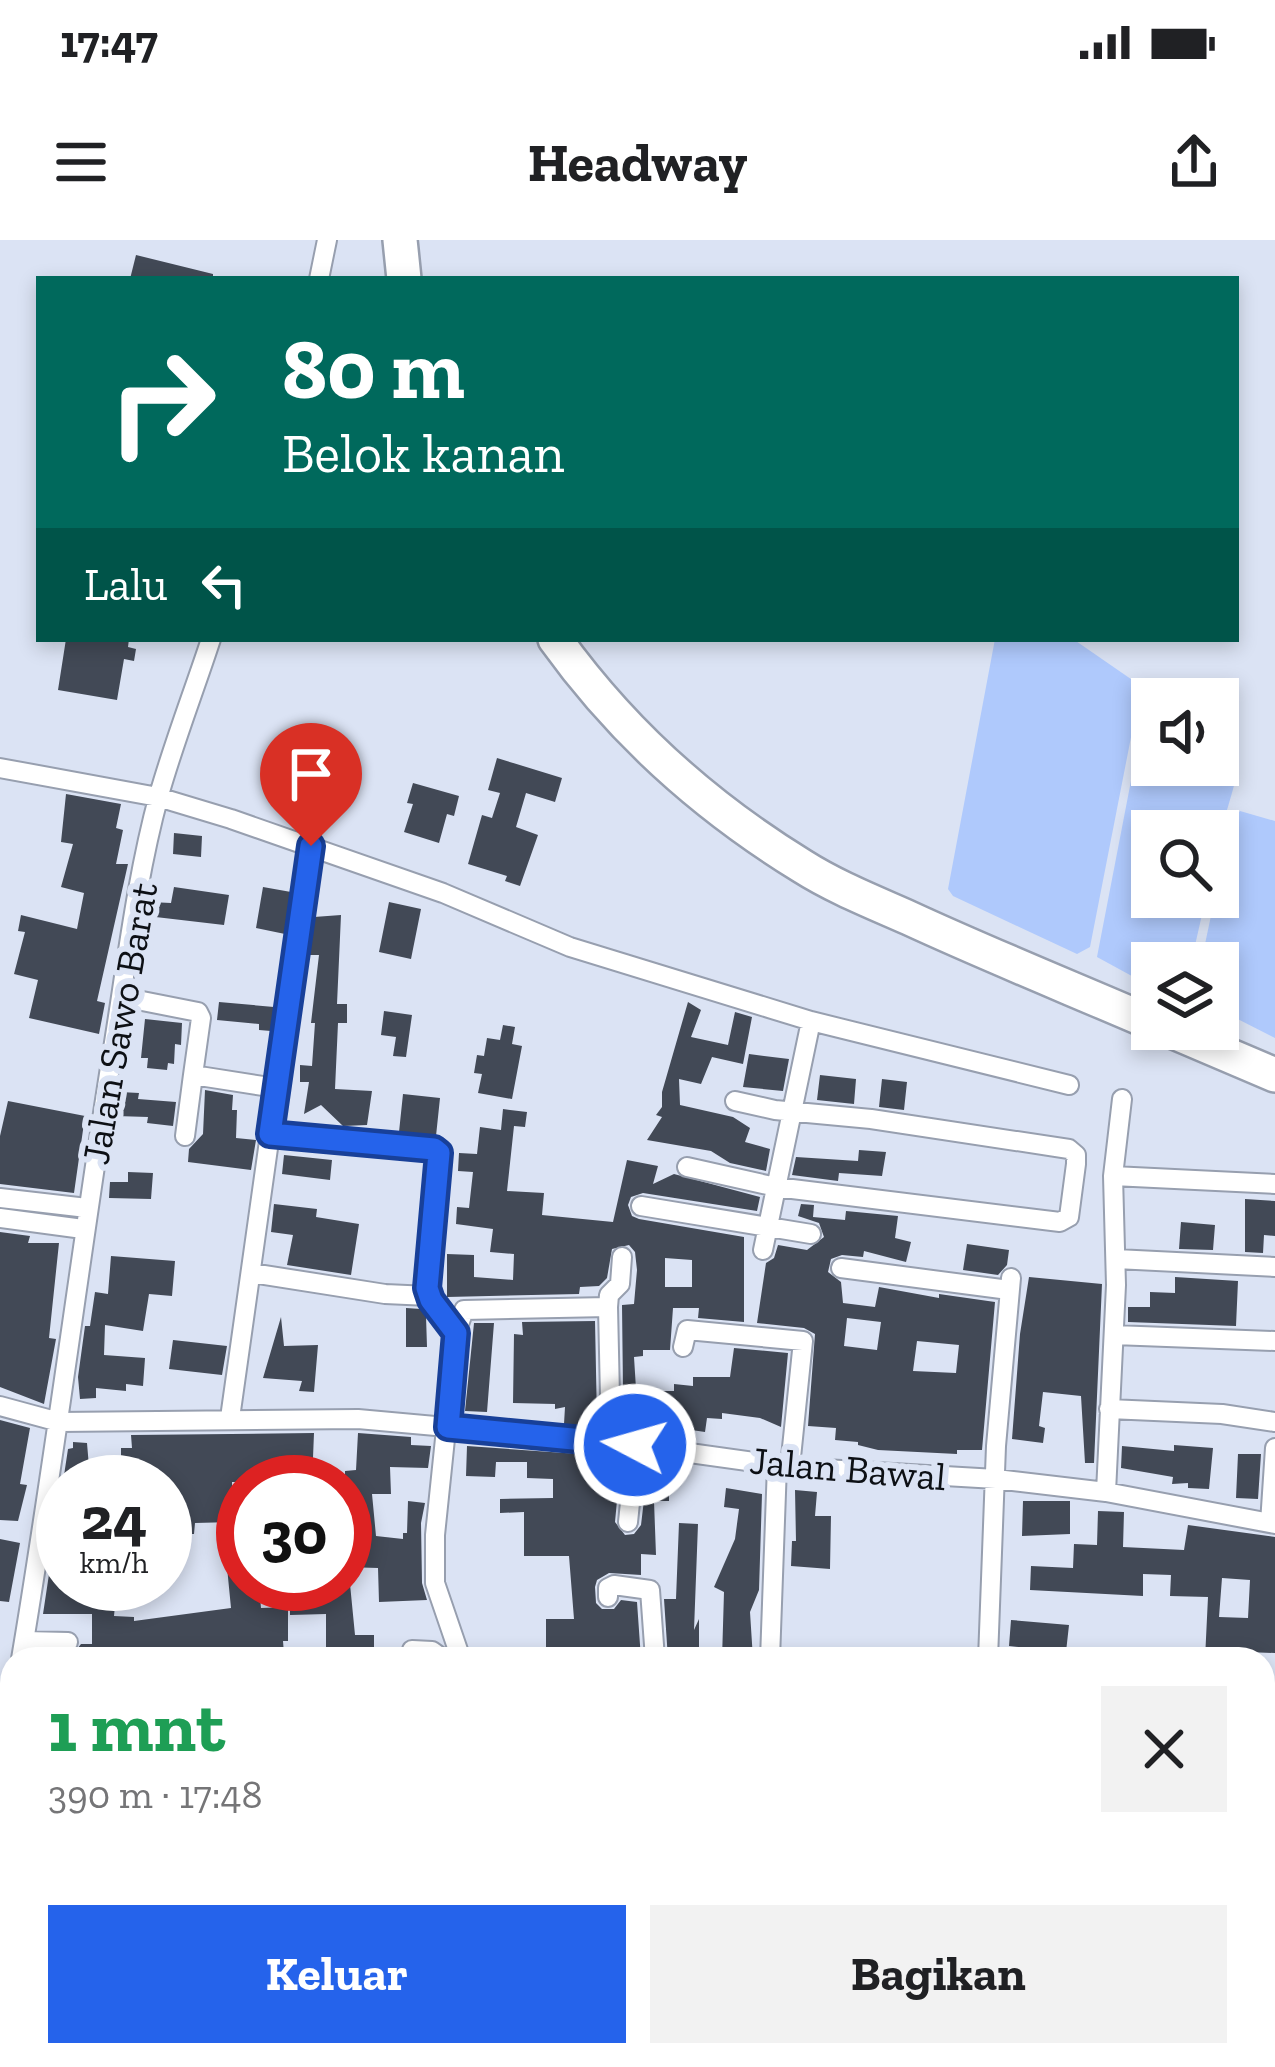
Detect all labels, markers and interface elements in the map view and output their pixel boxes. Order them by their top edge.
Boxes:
text: 17:47 [60,15,158,69]
icon: menu [48,129,114,195]
icon: share [1161,129,1227,195]
text: Headway [528,130,747,195]
text: 80 m [282,319,465,420]
icon: right [84,324,240,480]
text: Belok kanan [282,421,565,486]
icon: left [191,552,257,618]
text: Lalu [84,558,167,612]
map controls [1131,678,1239,1050]
button: sound [1131,678,1239,786]
pin [260,723,362,846]
icon: arrive [278,741,344,807]
button: search [1131,810,1239,918]
street label: Jalan Sawo Barat [72,878,167,1168]
button: layers [1131,942,1239,1050]
position arrow [572,1382,698,1508]
street label: Jalan Bawal [748,1437,948,1500]
speed limit sign: 30 [216,1455,372,1611]
text: 24 [81,1482,147,1554]
text: km/h [80,1545,148,1581]
text: 1 mnt [48,1683,225,1769]
button: close [1101,1686,1227,1812]
text: 390 m · 17:48 [48,1771,262,1818]
button: Keluar [48,1905,626,2043]
button: Bagikan [650,1905,1227,2043]

